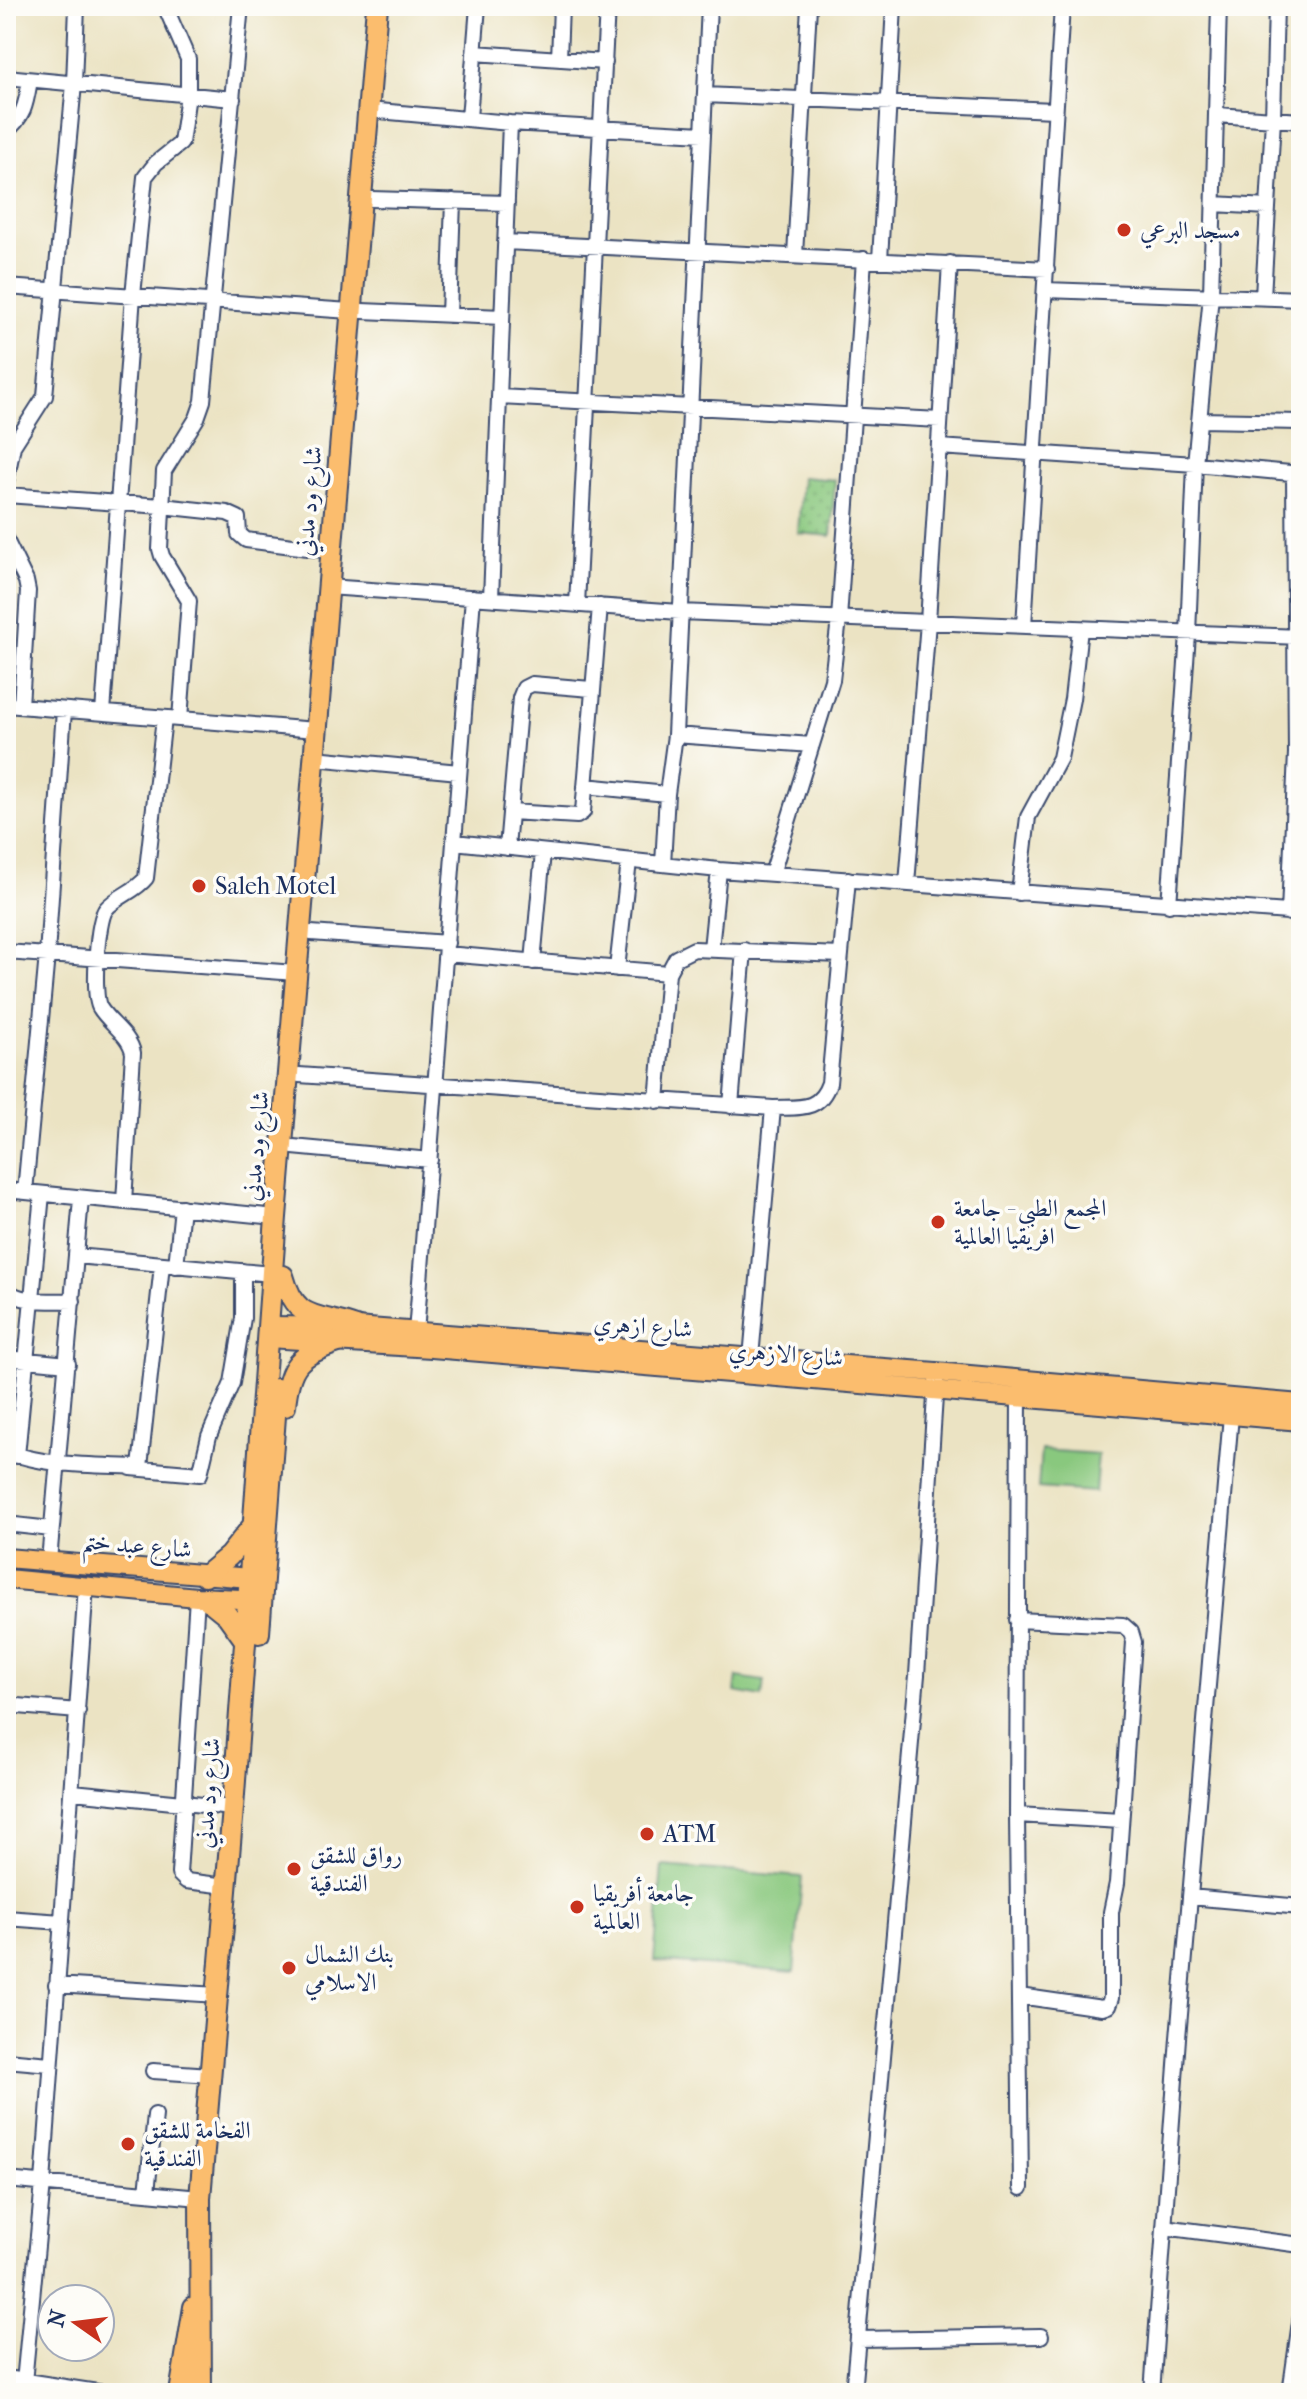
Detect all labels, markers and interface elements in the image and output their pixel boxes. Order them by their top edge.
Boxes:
place label: مسجد البرعي [1140,216,1241,249]
marker: مسجد البرعي [1115,221,1133,239]
street label: شارع ود مدني [290,445,334,558]
place label: Saleh Motel [215,872,336,900]
marker: Saleh Motel [190,877,208,895]
street label: شارع ود مدني [237,1090,281,1203]
place label: المجمع الطبي - جامعة افريقيا العالمية [954,1194,1106,1251]
marker: المجمع الطبي - جامعة افريقيا العالمية [929,1213,947,1231]
street label: شارع ازهري [592,1309,693,1349]
street label: شارع الازهري [728,1336,844,1378]
street label: شارع عبد ختم [80,1526,193,1574]
street label: شارع ود مدني [190,1737,232,1850]
place label: ATM [662,1820,716,1848]
marker: ATM [638,1825,656,1843]
place label: رواق للشقق الفندقية [310,1841,402,1897]
marker: رواق للشقق الفندقية [285,1860,303,1878]
place label: جامعة أفريقيا العالمية [593,1876,694,1935]
marker: جامعة أفريقيا العالمية [568,1898,586,1916]
place label: بنك الشمال الاسلامي [305,1940,394,2001]
marker: بنك الشمال الاسلامي [280,1959,298,1977]
place label: الفخامة للشقق الفندقية [144,2116,251,2172]
marker: الفخامة للشقق الفندقية [119,2135,137,2153]
north arrow [36,2283,116,2363]
text: N [43,2307,72,2330]

